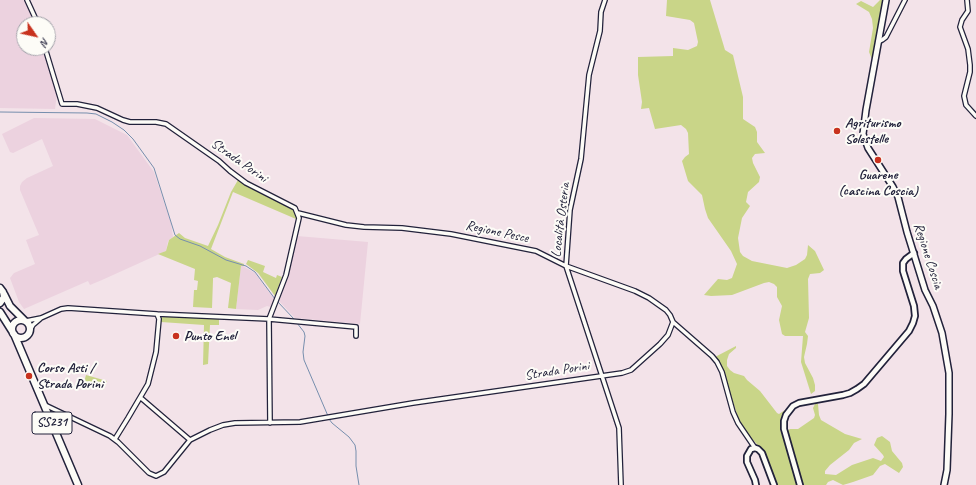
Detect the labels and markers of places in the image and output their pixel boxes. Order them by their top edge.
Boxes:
place label: Agriturismo Solestelle [845,115,901,148]
marker: Agriturismo Solestelle [832,126,842,136]
marker: Guarene (cascina Coscia) [873,155,883,165]
place label: Guarene (cascina Coscia) [838,167,918,200]
place label: Punto Enel [184,328,236,344]
marker: Punto Enel [171,331,181,341]
place label: Corso Asti / Strada Porini [37,360,103,392]
marker: Corso Asti / Strada Porini [24,371,34,381]

